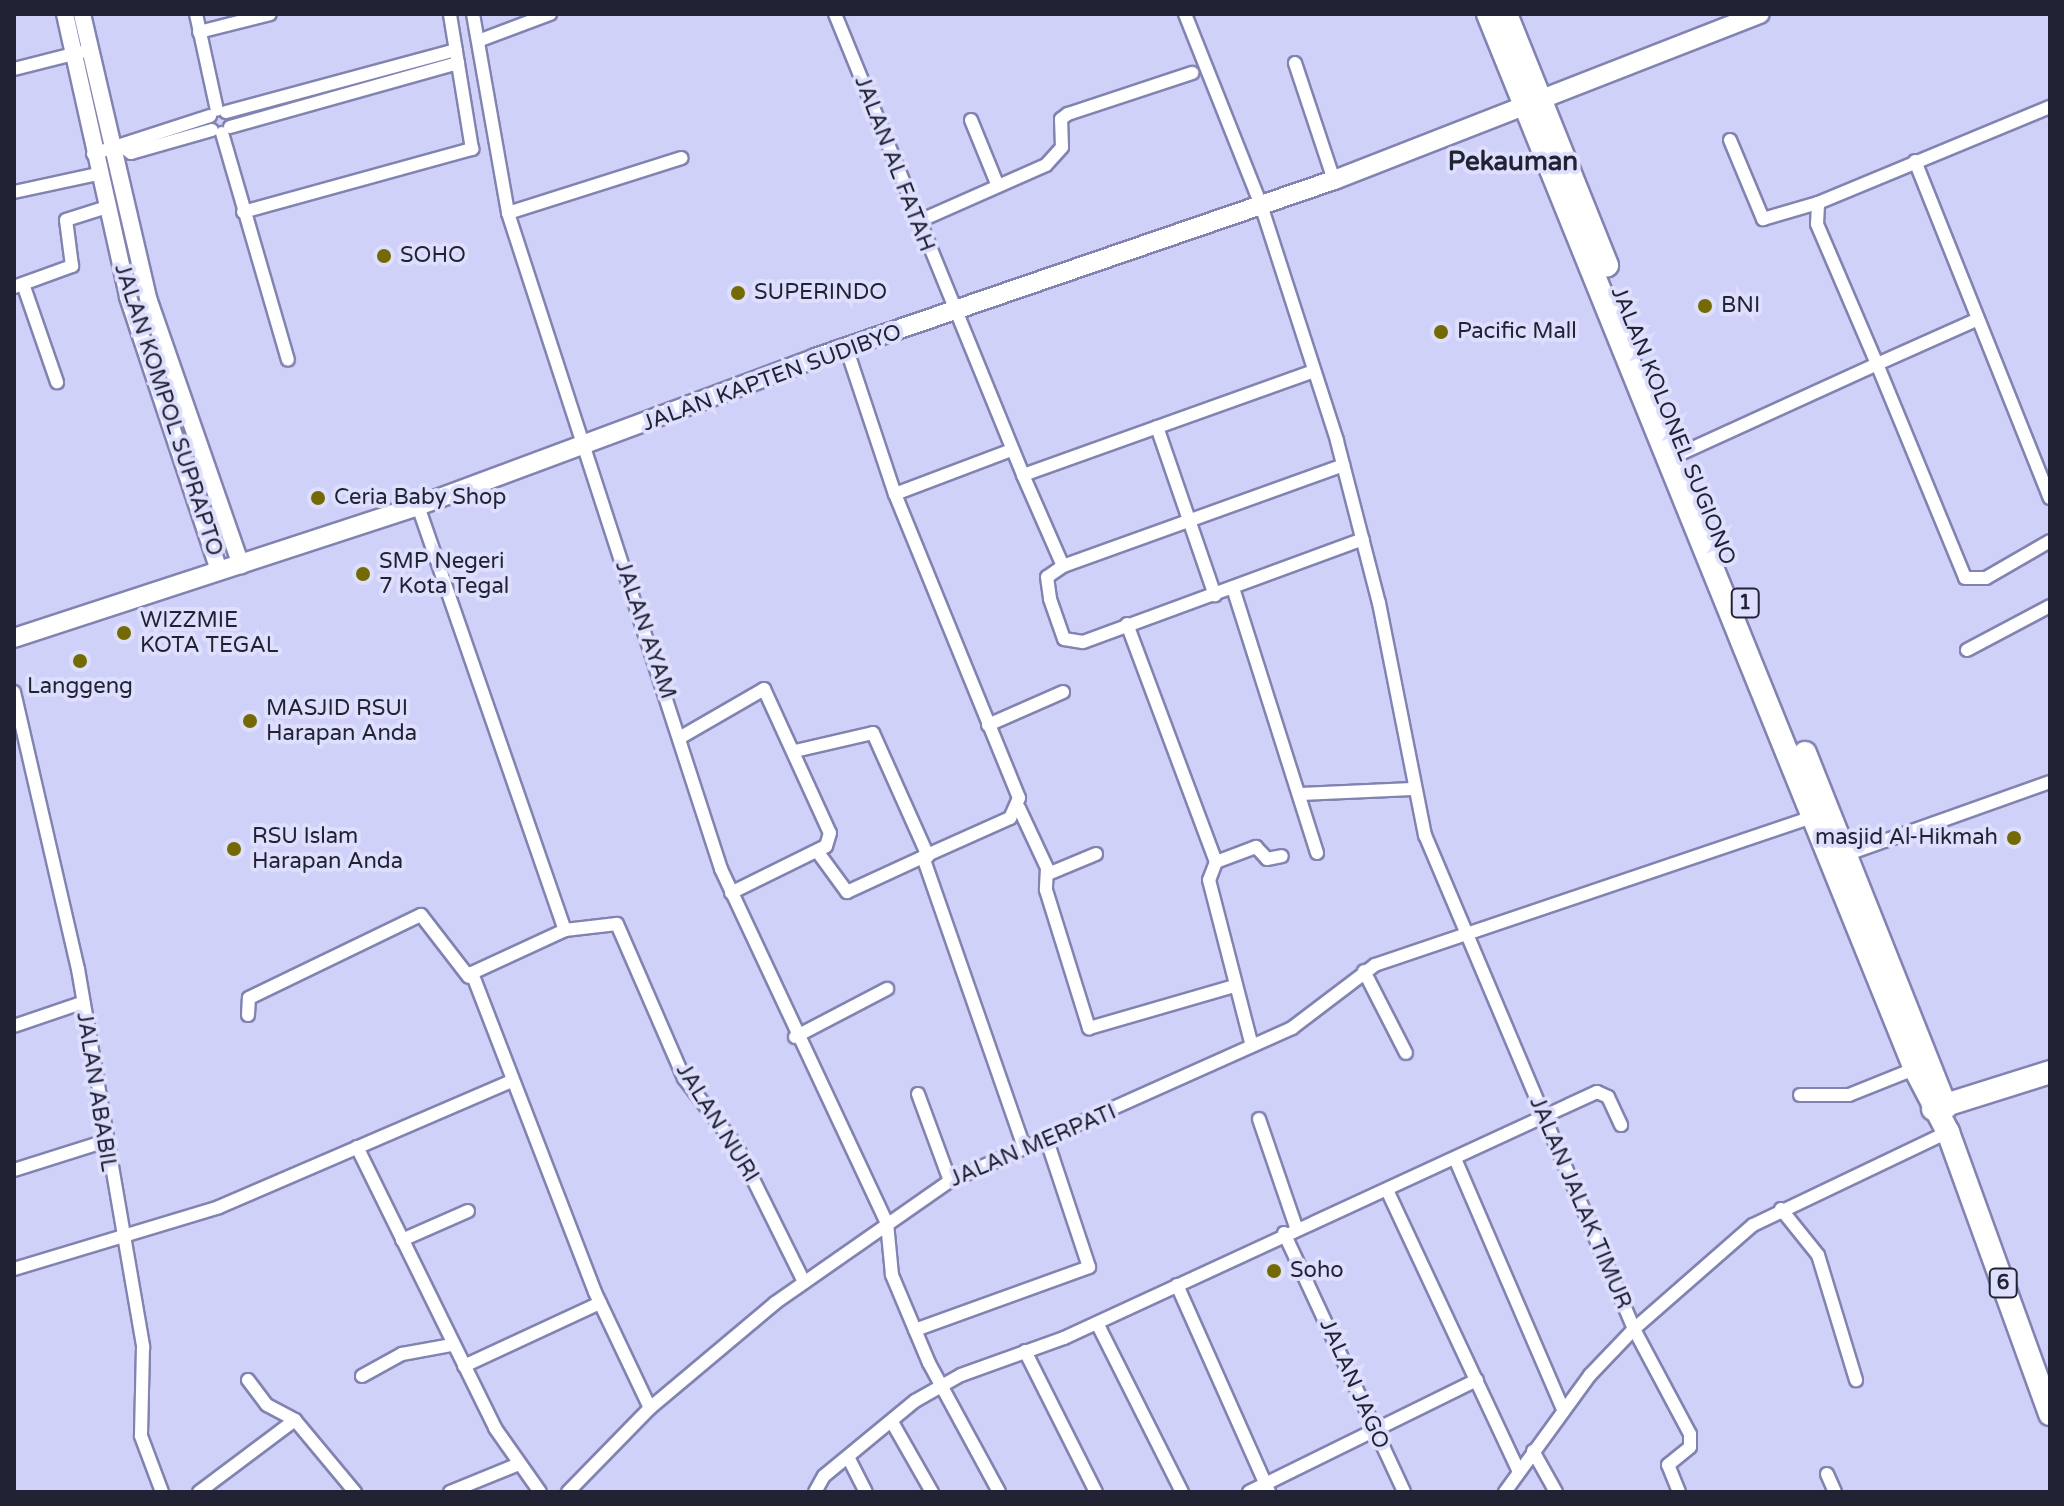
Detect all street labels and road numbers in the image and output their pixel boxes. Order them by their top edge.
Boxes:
street label: JALAN AL FATAH [848,73,940,255]
street label: JALAN KOMPOL SUPRAPTO [108,261,228,559]
street label: JALAN KOLONEL SUGIONO [1605,283,1741,569]
street label: JALAN KAPTEN SUDIBYO [639,319,905,437]
street label: JALAN AYAM [609,558,681,702]
road number: 1 [1729,587,1761,619]
street label: JALAN ABABIL [70,1010,122,1174]
street label: JALAN NURI [670,1059,764,1187]
street label: JALAN JALAK TIMUR [1523,1093,1637,1313]
street label: JALAN MERPATI [946,1099,1120,1193]
road number: 6 [1987,1267,2019,1299]
street label: JALAN JAGO [1314,1315,1394,1453]

